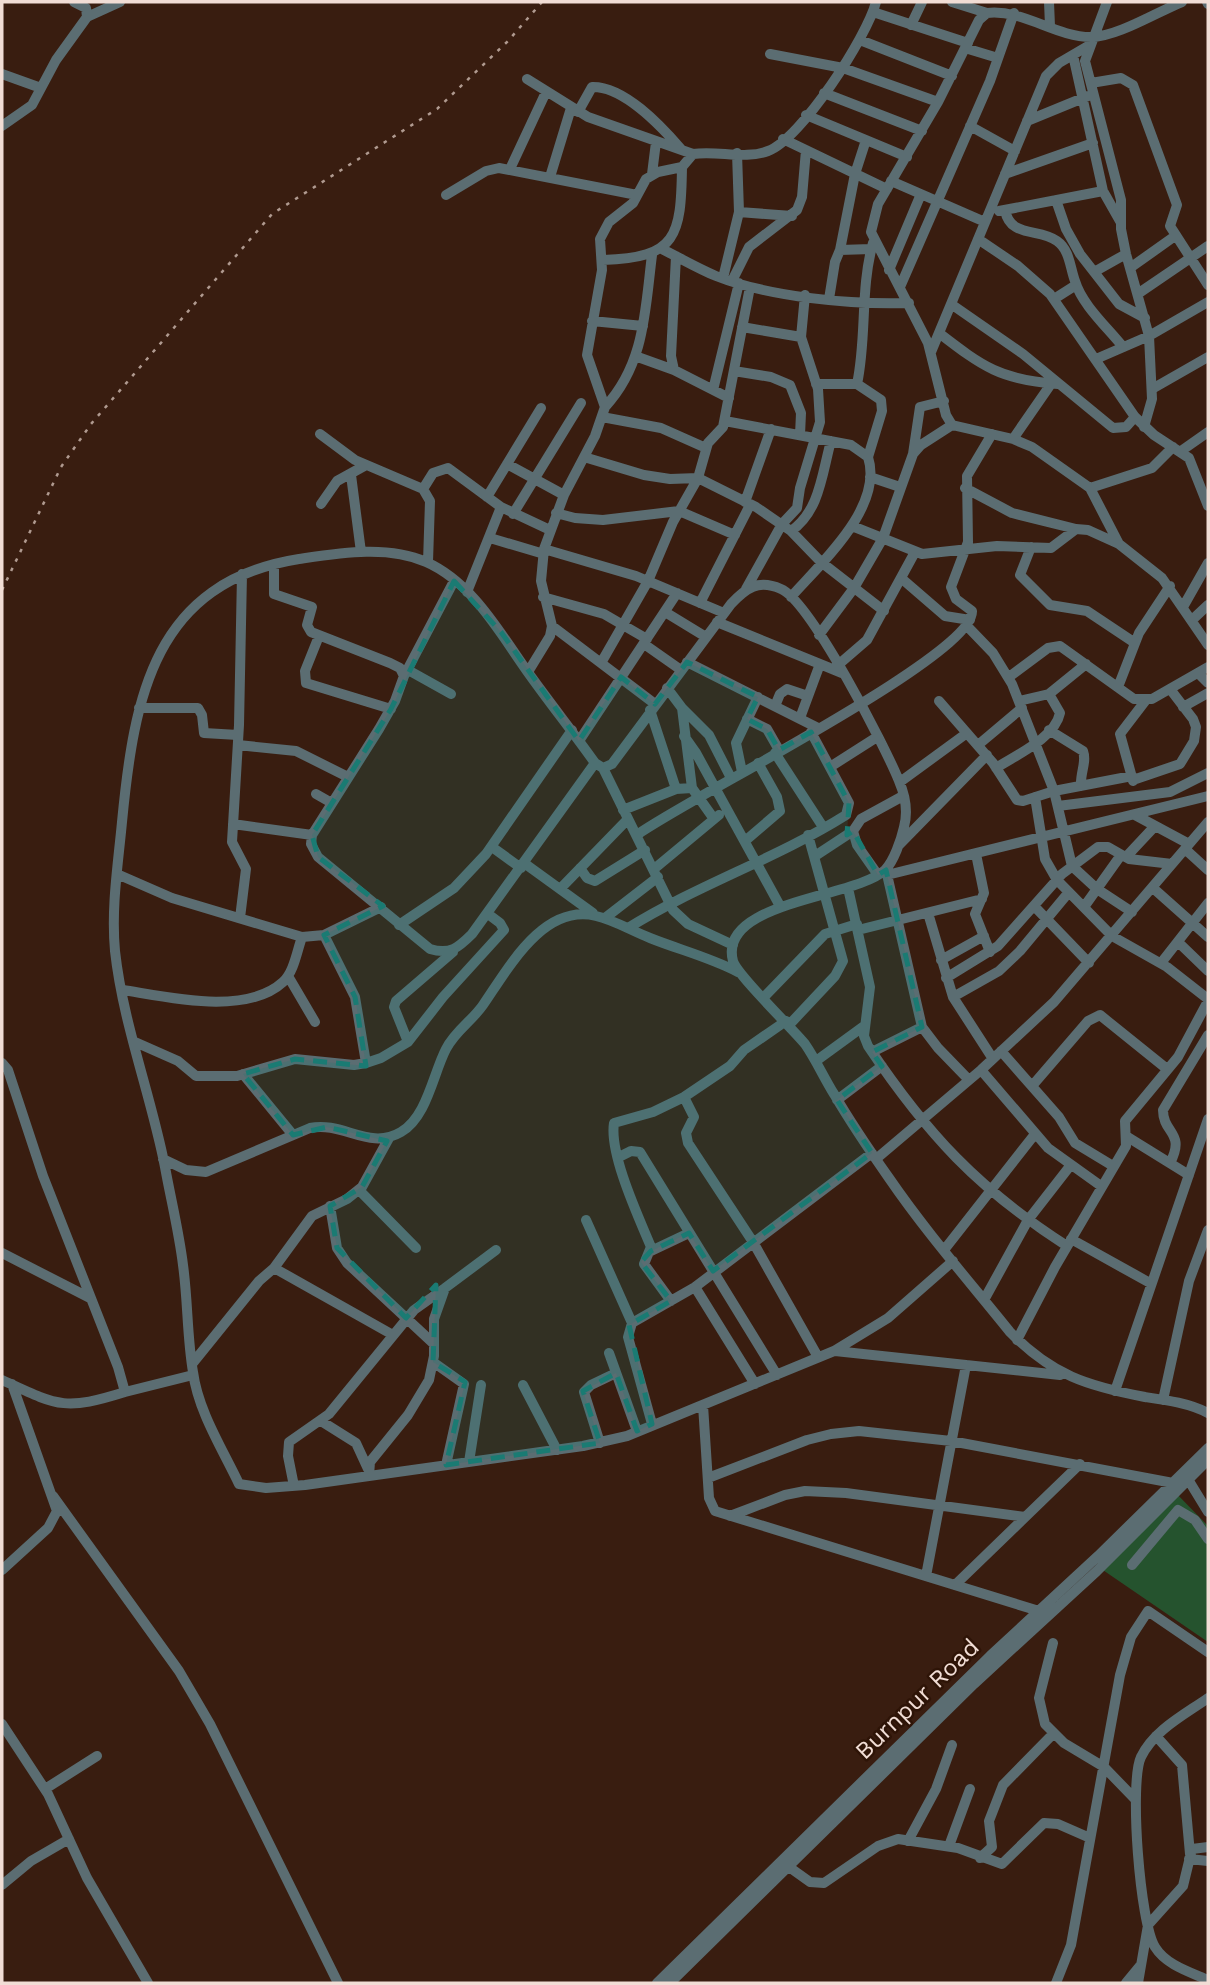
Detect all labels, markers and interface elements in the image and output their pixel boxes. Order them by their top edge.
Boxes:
street label: Burnpur Road [849,1633,985,1765]

